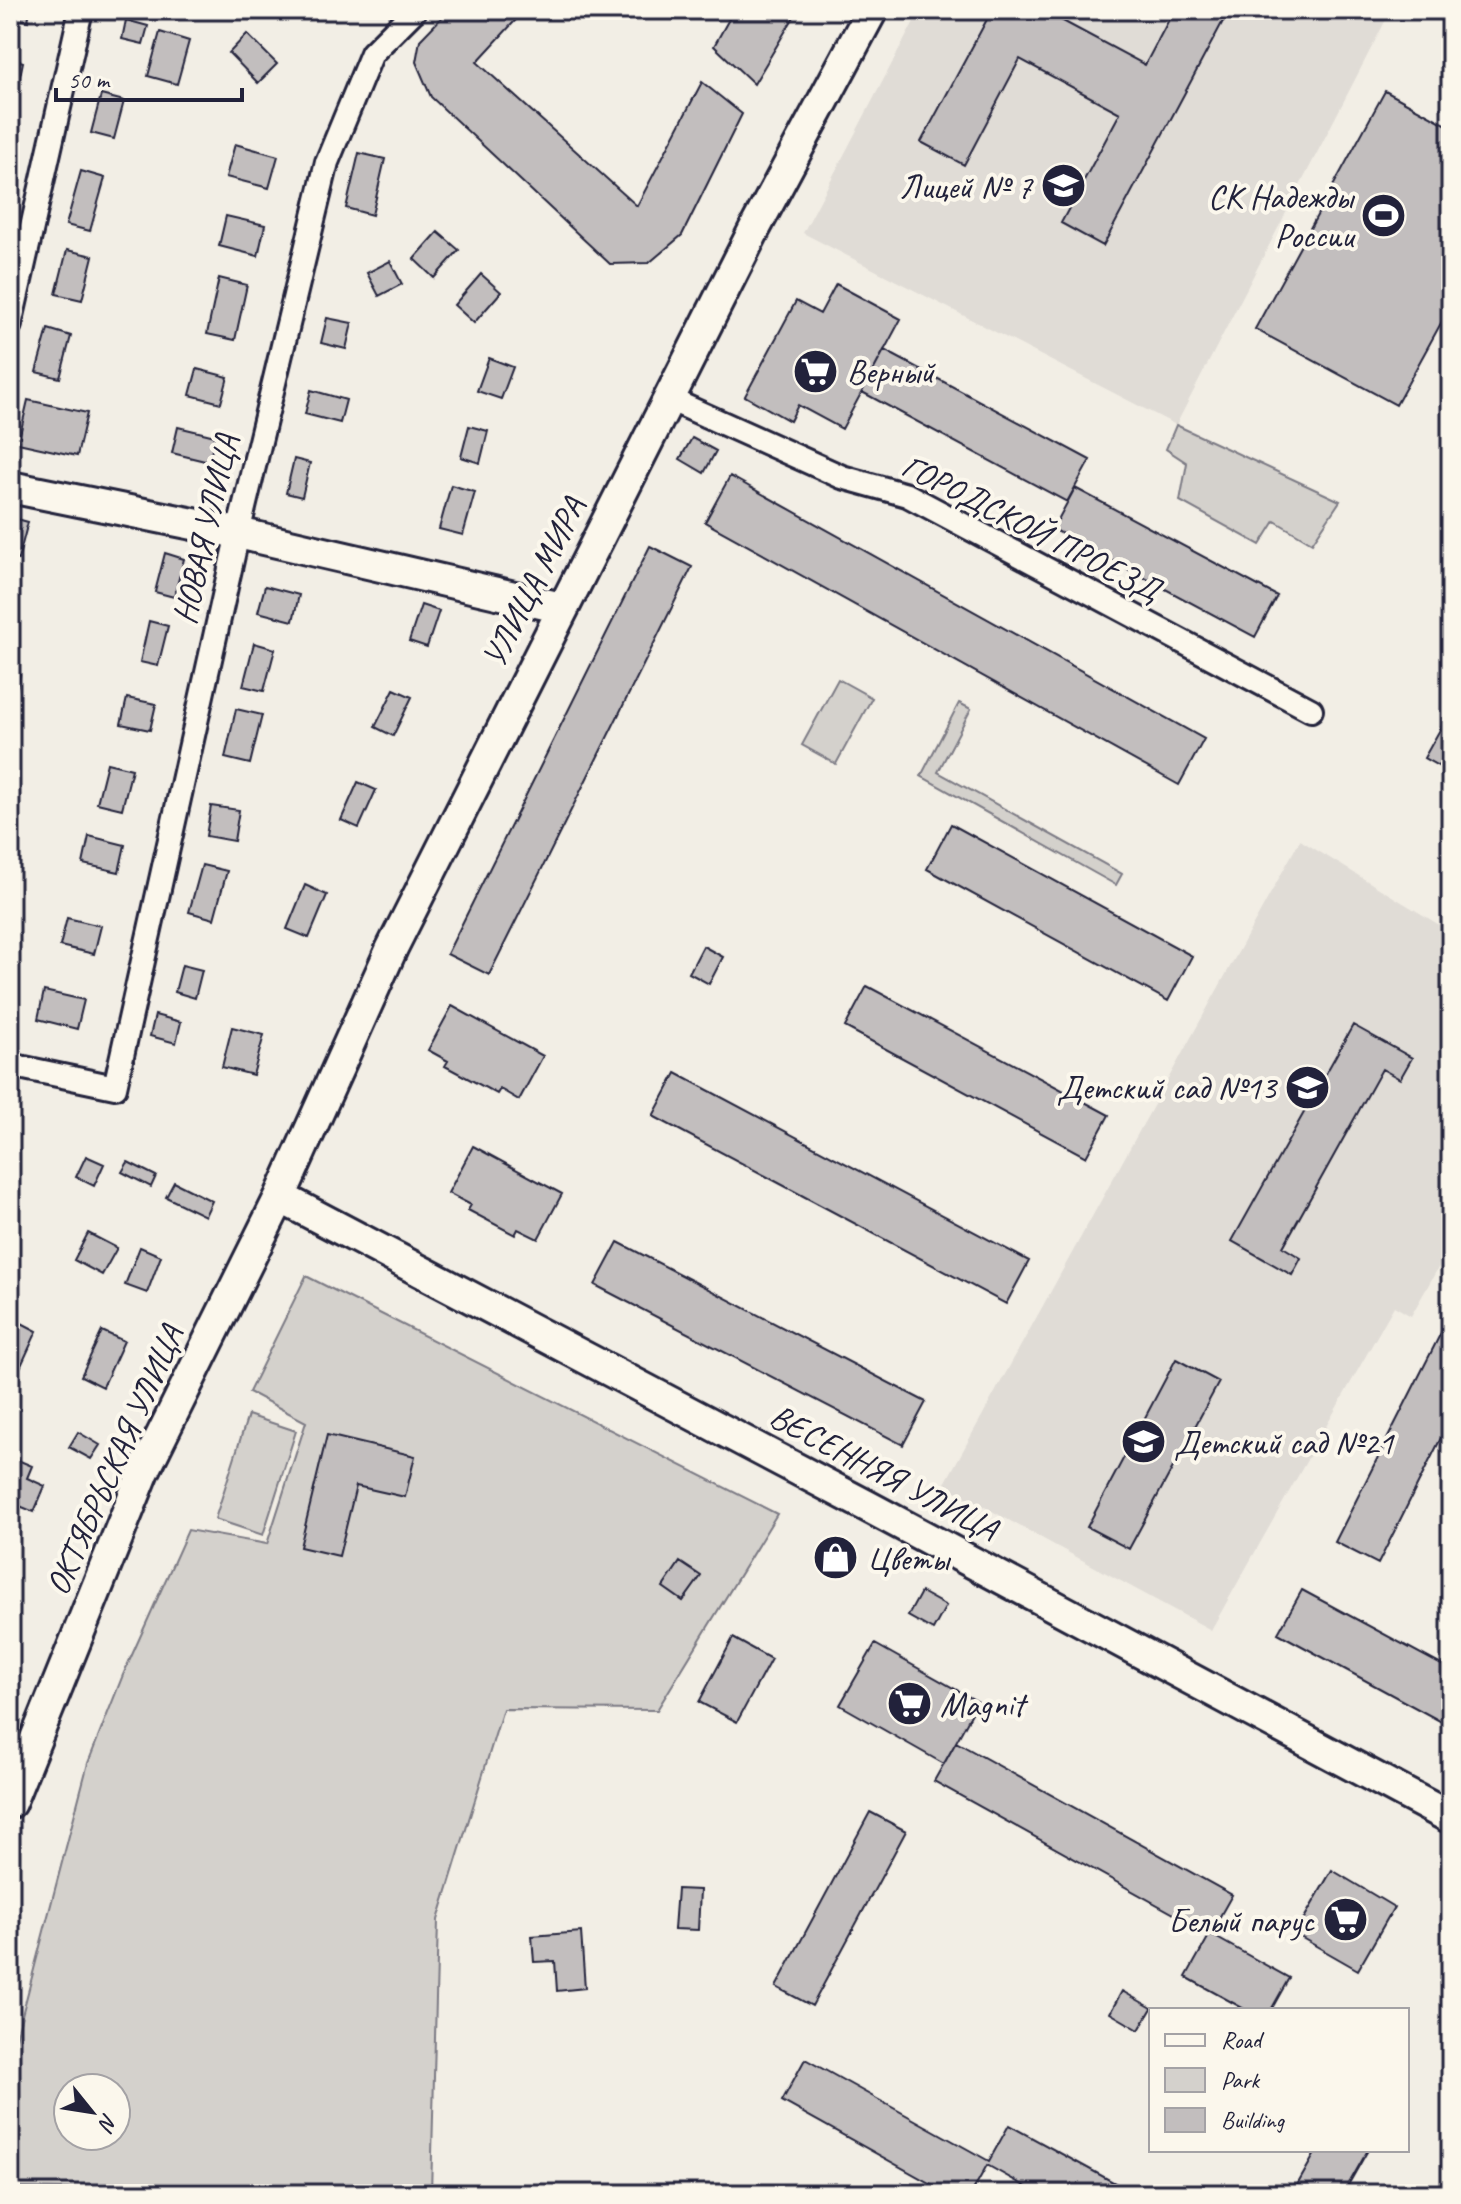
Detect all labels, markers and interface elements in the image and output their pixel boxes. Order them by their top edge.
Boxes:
scale bar [56,52,242,102]
text: 50 m [68,65,111,95]
school or university icon: Лицей № 7 [1039,162,1087,210]
place label: Лицей № 7 [900,165,1034,208]
place label: СК Надежды России [1208,175,1356,257]
sports icon: СК Надежды России [1360,192,1408,240]
supermarket icon: Верный [792,347,840,395]
place label: Верный [847,350,936,393]
street label: НОВАЯ УЛИЦА [162,429,248,628]
street label: ГОРОДСКОЙ ПРОЕЗД [895,443,1169,612]
street label: УЛИЦА МИРА [472,489,595,674]
school or university icon: Детский сад №13 [1283,1063,1331,1111]
place label: Детский сад №13 [1057,1066,1279,1109]
street label: ОКТЯБРЬСКАЯ УЛИЦА [35,1317,193,1601]
street label: ВЕСЕННЯЯ УЛИЦА [763,1394,1007,1551]
school or university icon: Детский сад №21 [1119,1418,1167,1466]
place label: Детский сад №21 [1174,1421,1395,1464]
shop icon: Цветы [812,1534,860,1582]
place label: Цветы [867,1537,952,1580]
supermarket icon: Magnit [885,1680,933,1728]
place label: Magnit [940,1683,1029,1726]
supermarket icon: Белый парус [1321,1896,1369,1944]
place label: Белый парус [1168,1899,1315,1942]
legend [1149,2008,1409,2152]
text: Road [1221,2025,1265,2055]
text: Park [1221,2065,1261,2095]
north arrow [52,2072,132,2152]
text: Building [1221,2105,1286,2135]
text: N [91,2109,124,2137]

